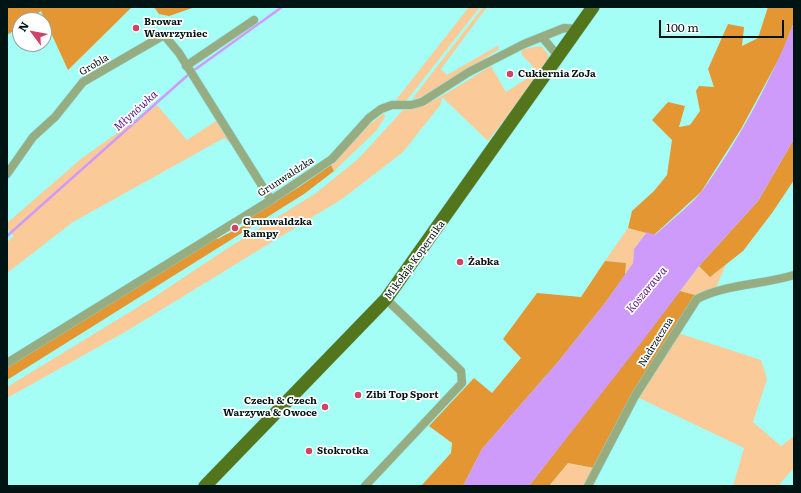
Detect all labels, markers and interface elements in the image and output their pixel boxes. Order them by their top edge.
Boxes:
north arrow [12,12,52,52]
scale bar [661,12,786,38]
place label: Browar Wawrzyniec [144,16,207,40]
text: N [13,18,32,34]
text: 100 m [666,18,699,36]
marker: Browar Wawrzyniec [131,23,141,33]
street label: Grobla [77,52,111,78]
place label: Cukiernia ZoJa [518,68,596,80]
marker: Cukiernia ZoJa [505,69,515,79]
water label: Młynówka [111,88,161,134]
street label: Grunwaldzka [256,154,316,200]
place label: Grunwaldzka Rampy [243,216,312,240]
street label: Mikołaja Kopernika [382,218,448,302]
marker: Grunwaldzka Rampy [230,223,240,233]
place label: Żabka [468,256,499,268]
marker: Żabka [455,257,465,267]
water label: Koszarawa [624,264,670,316]
street label: Nadrzeczna [636,315,676,369]
place label: Zibi Top Sport [366,389,439,401]
marker: Zibi Top Sport [353,390,363,400]
place label: Czech & Czech Warzywa & Owoce [223,395,317,418]
marker: Czech & Czech Warzywa & Owoce [320,402,330,412]
place label: Stokrotka [317,445,369,457]
marker: Stokrotka [304,446,314,456]

